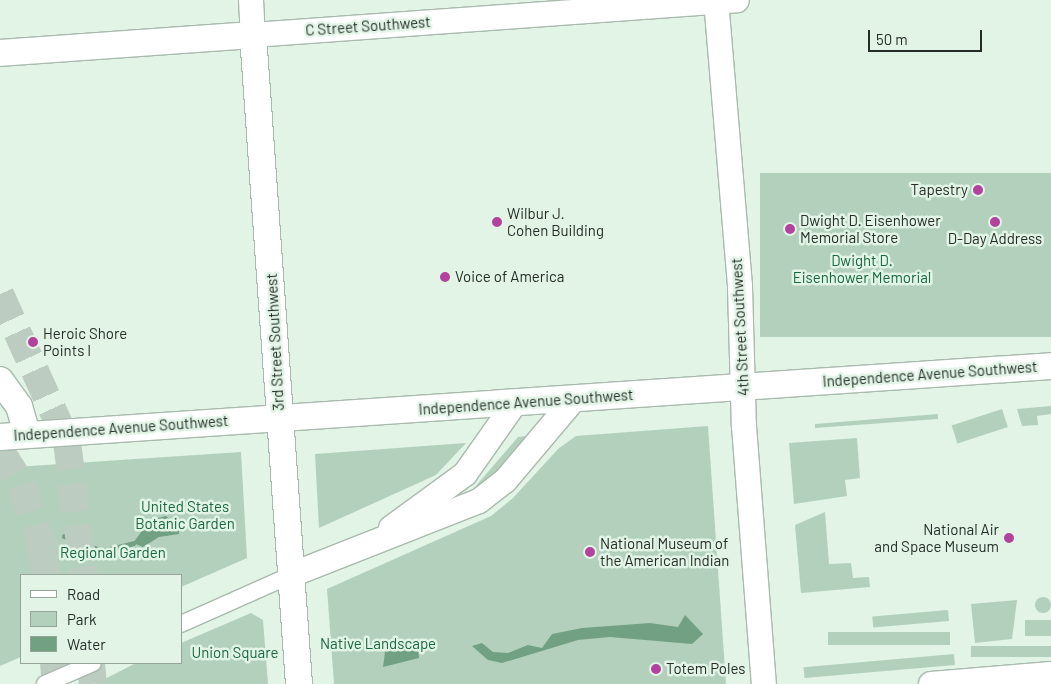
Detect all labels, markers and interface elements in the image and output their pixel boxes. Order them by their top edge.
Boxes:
street label: C Street Southwest [305,13,431,39]
scale bar [871,20,985,52]
text: 50 m [876,30,908,48]
place label: Tapestry [911,181,968,199]
marker: Tapestry [972,184,984,196]
place label: Wilbur J. Cohen Building [507,204,604,239]
place label: Dwight D. Eisenhower Memorial Store [800,211,941,246]
marker: Wilbur J. Cohen Building [491,216,503,228]
marker: D-Day Address [989,216,1001,228]
marker: Dwight D. Eisenhower Memorial Store [784,223,796,235]
place label: D-Day Address [948,230,1042,248]
park label: Dwight D. Eisenhower Memorial [793,251,931,286]
street label: 4th Street Southwest [727,258,753,396]
place label: Voice of America [455,268,564,286]
marker: Voice of America [439,271,451,283]
street label: 3rd Street Southwest [262,273,288,411]
place label: Heroic Shore Points I [43,324,127,359]
marker: Heroic Shore Points I [27,336,39,348]
street label: Independence Avenue Southwest [822,358,1038,390]
street label: Independence Avenue Southwest [418,386,634,418]
street label: Independence Avenue Southwest [13,412,229,444]
park label: United States Botanic Garden [135,497,235,532]
place label: National Air and Space Museum [874,520,999,555]
marker: National Air and Space Museum [1003,532,1015,544]
place label: National Museum of the American Indian [600,534,729,569]
park label: Regional Garden [60,544,166,562]
marker: National Museum of the American Indian [584,546,596,558]
legend [20,574,182,664]
text: Road [67,585,100,603]
text: Park [67,610,96,628]
text: Water [67,635,106,653]
park label: Native Landscape [320,635,436,653]
park label: Union Square [191,644,279,662]
place label: Totem Poles [666,660,746,678]
marker: Totem Poles [650,663,662,675]

